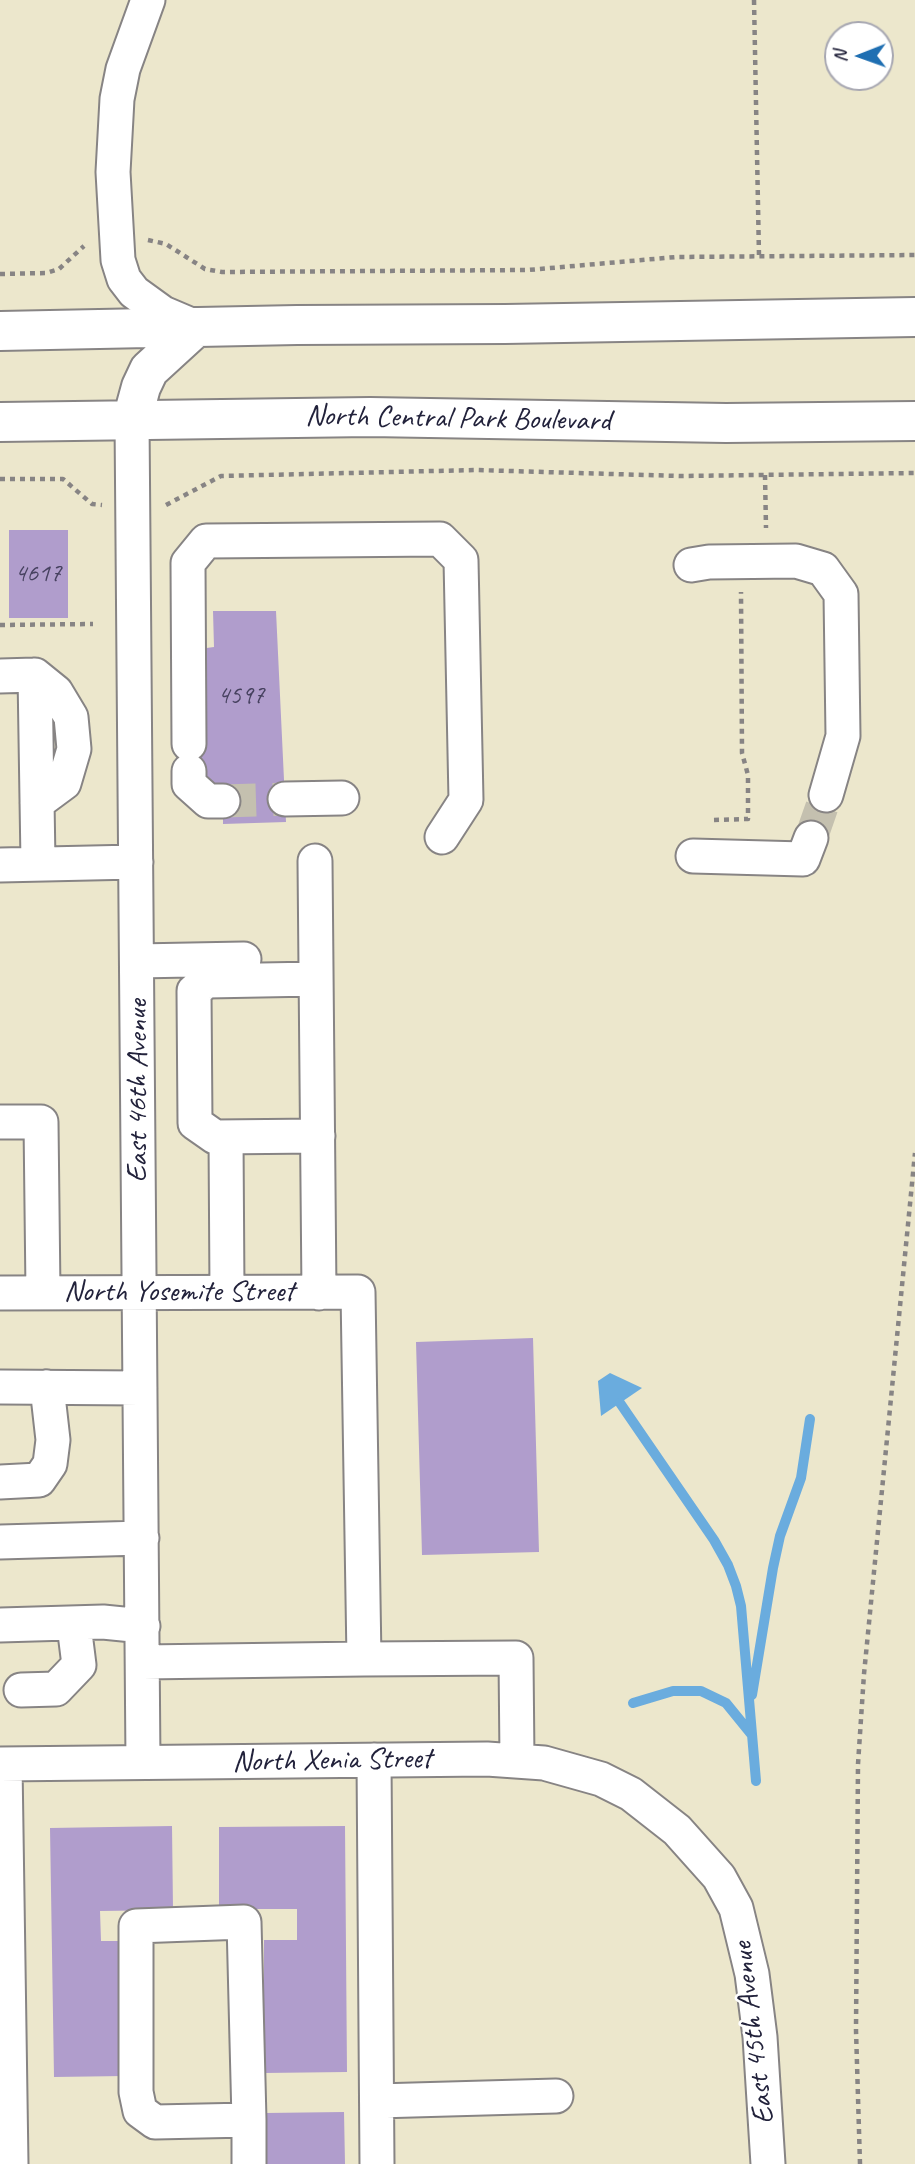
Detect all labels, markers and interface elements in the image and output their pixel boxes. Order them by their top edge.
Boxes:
north arrow [824,21,894,91]
text: N [828,50,852,62]
street label: North Central Park Boulevard [305,398,611,440]
house number: 4617 [15,558,61,590]
house number: 4597 [218,680,264,712]
street label: East 46th Avenue [120,999,156,1183]
street label: North Yosemite Street [64,1274,294,1310]
street label: North Xenia Street [232,1741,432,1781]
street label: East 45th Avenue [725,1940,783,2126]

